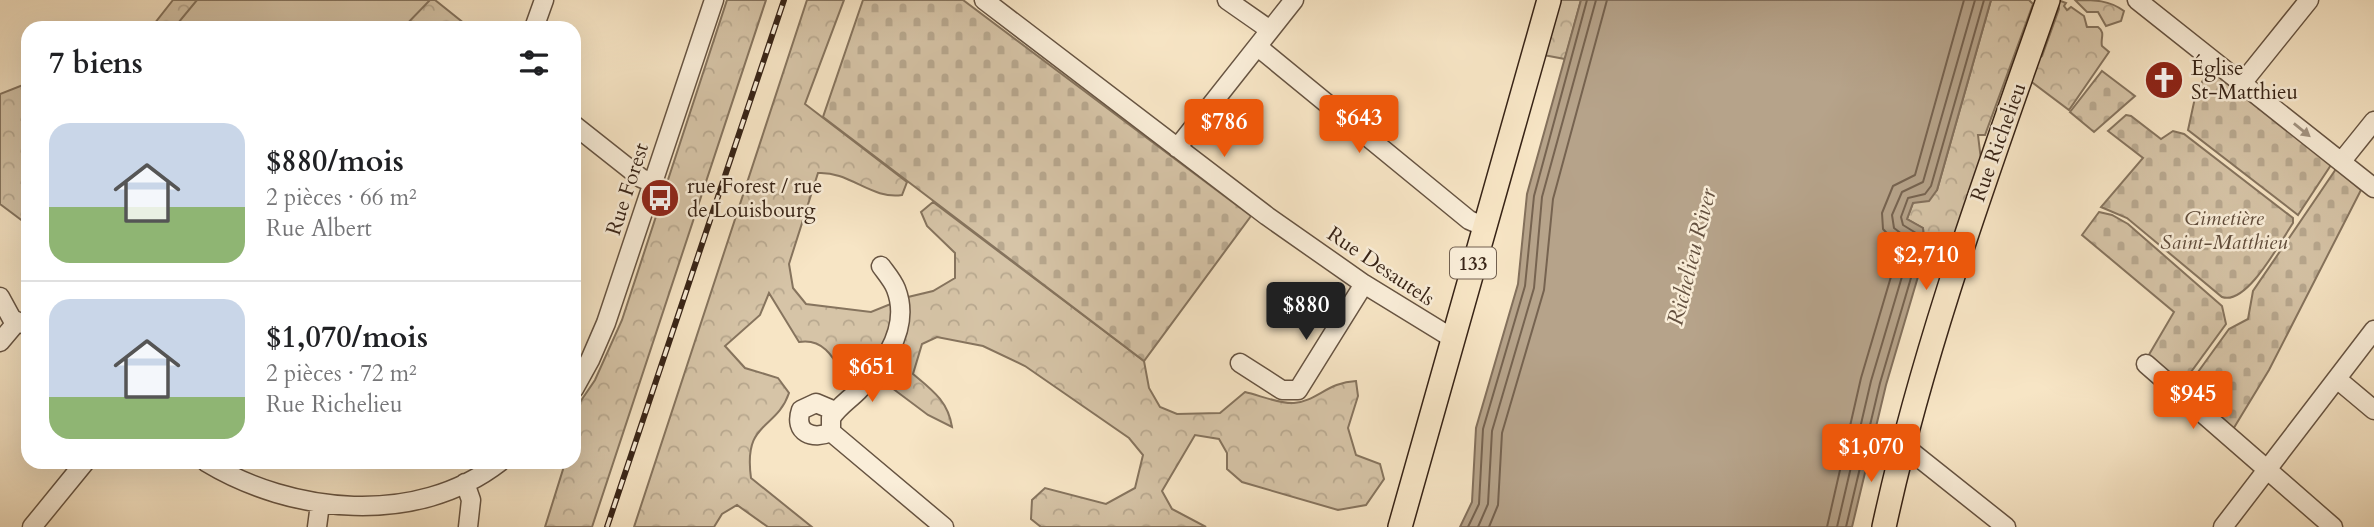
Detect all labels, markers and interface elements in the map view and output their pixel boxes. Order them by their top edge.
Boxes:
text: 7 biens [49,43,143,84]
icon: filters [515,44,553,82]
place label: Église St-Matthieu [2191,54,2298,107]
church icon: Église St-Matthieu [2143,59,2185,101]
street label: Rue Richelieu [1964,79,2033,206]
pin: $643 [1318,96,1400,155]
pin: $786 [1183,100,1265,159]
text: $643 [1335,102,1383,133]
text: $786 [1200,106,1248,137]
one-way arrow [2294,122,2311,137]
street label: Rue Forest [599,139,656,239]
text: $880/mois [266,141,404,182]
icon: home [105,151,189,235]
place label: rue Forest / rue de Louisbourg [687,172,822,225]
bus stop icon: rue Forest / rue de Louisbourg [639,177,681,219]
text: 2 pièces · 66 m² [266,182,417,213]
water label: Richelieu River [1660,184,1724,329]
park label: Cimetière Saint-Matthieu [2160,204,2288,257]
text: Rue Albert [266,213,372,244]
street label: Rue Desautels [1321,220,1440,313]
pin: $2,710 [1869,232,1983,292]
text: $2,710 [1893,239,1959,270]
road number: 133 [1450,247,1496,278]
pin: $880 [1265,282,1347,342]
text: $880 [1282,289,1330,320]
text: $1,070/mois [266,317,428,358]
icon: home [105,327,189,411]
pin: $651 [831,344,913,404]
text: $651 [848,351,896,382]
text: 2 pièces · 72 m² [266,358,417,389]
pin: $945 [2152,372,2234,431]
text: $945 [2169,378,2217,409]
text: Rue Richelieu [266,389,403,420]
pin: $1,070 [1814,424,1928,484]
text: $1,070 [1838,431,1904,462]

